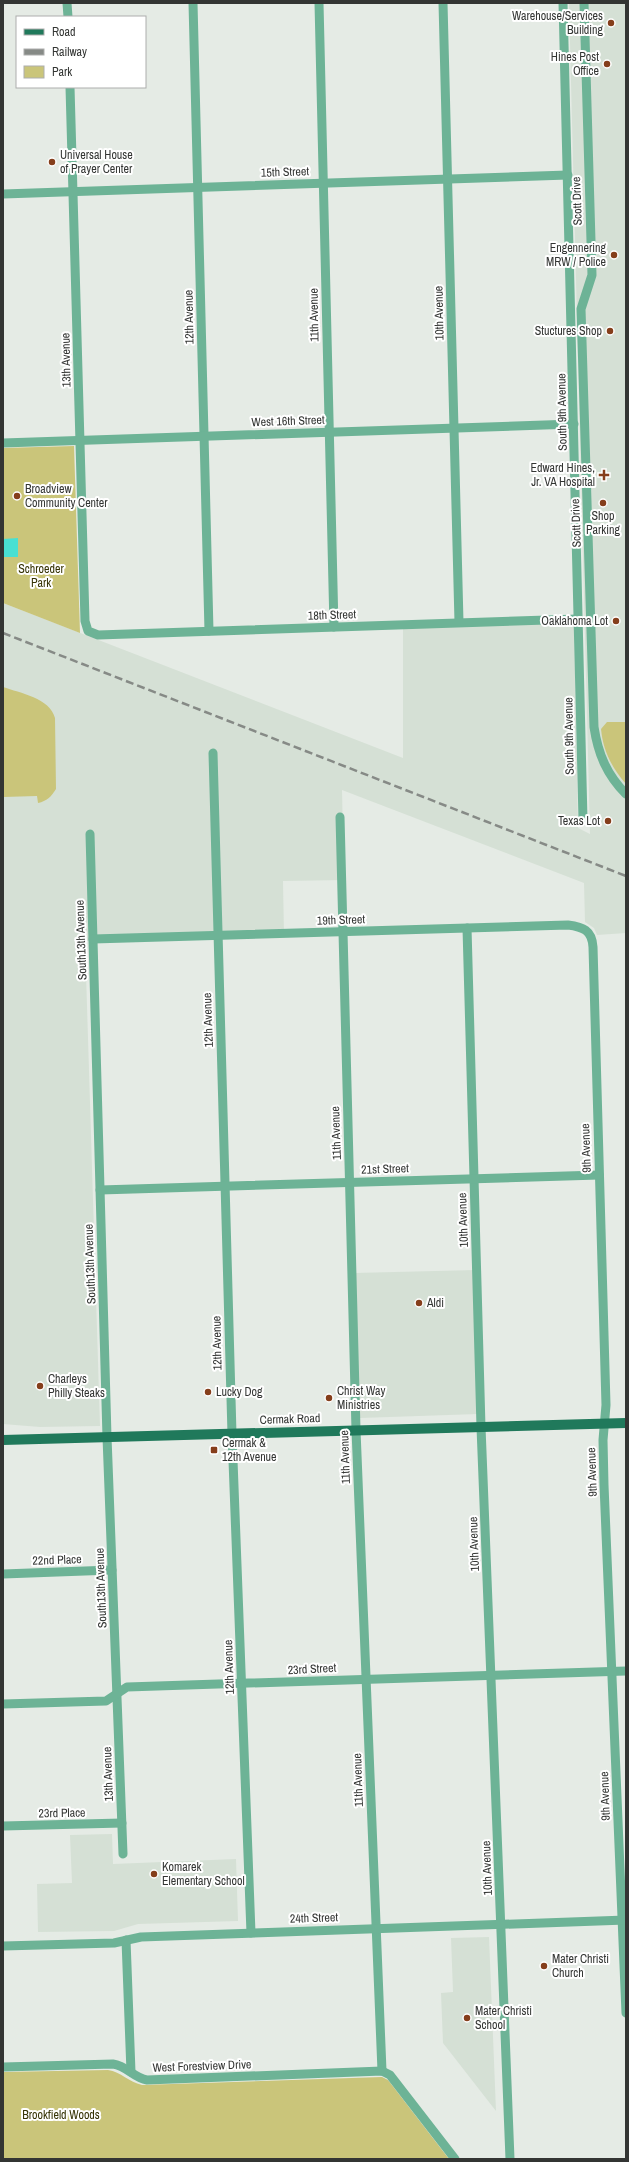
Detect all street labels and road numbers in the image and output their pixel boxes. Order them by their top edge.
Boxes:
street label: 15th Street [261,163,310,181]
street label: Scott Drive [568,176,586,226]
street label: 10th Avenue [431,286,447,340]
street label: 11th Avenue [306,288,322,342]
street label: 12th Avenue [181,290,197,344]
street label: 13th Avenue [58,333,74,387]
street label: South 9th Avenue [553,373,571,451]
street label: West 16th Street [251,412,325,430]
street label: Scott Drive [567,498,585,548]
street label: 18th Street [308,606,357,624]
street label: South 9th Avenue [560,697,578,775]
street label: South13th Avenue [72,900,90,980]
street label: 19th Street [317,911,366,929]
street label: 12th Avenue [199,992,217,1048]
street label: 11th Avenue [327,1106,345,1160]
street label: 9th Avenue [577,1123,595,1173]
street label: 21st Street [361,1160,409,1178]
street label: 10th Avenue [454,1192,472,1248]
street label: South13th Avenue [81,1224,99,1304]
street label: 12th Avenue [209,1316,225,1370]
street label: Cermak Road [259,1410,321,1428]
street label: 11th Avenue [336,1430,354,1484]
street label: 9th Avenue [583,1447,601,1497]
street label: 10th Avenue [465,1516,483,1572]
street label: South13th Avenue [92,1548,110,1628]
street label: 22nd Place [32,1551,82,1569]
street label: 12th Avenue [220,1639,238,1695]
street label: 23rd Street [287,1660,337,1678]
street label: 13th Avenue [99,1746,117,1802]
street label: 11th Avenue [349,1753,367,1807]
street label: 9th Avenue [596,1771,614,1821]
street label: 23rd Place [38,1805,86,1821]
street label: 10th Avenue [478,1840,496,1896]
street label: 24th Street [290,1909,339,1927]
street label: West Forestview Drive [152,2056,252,2076]

